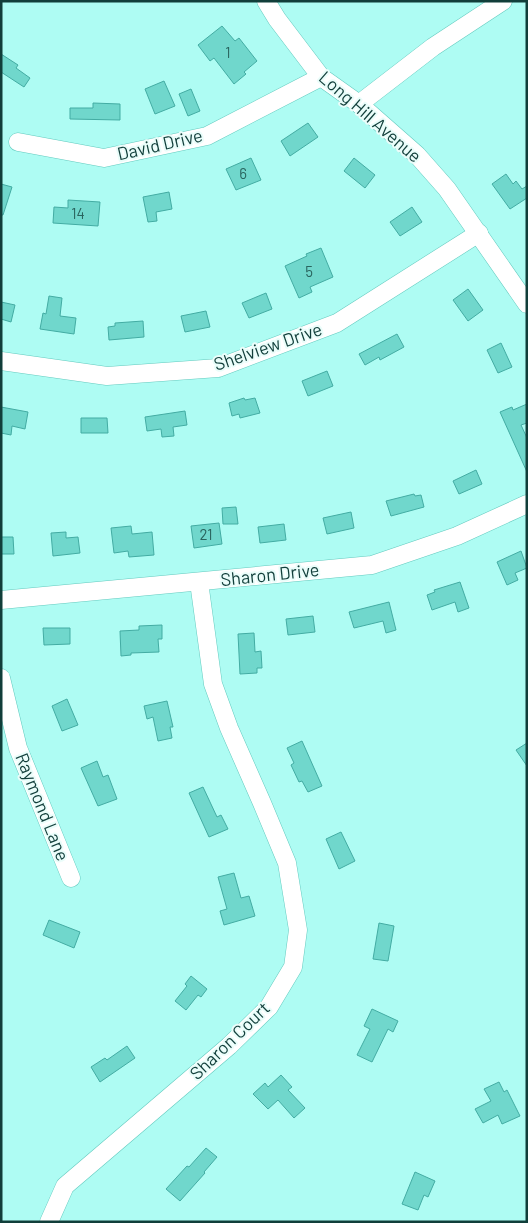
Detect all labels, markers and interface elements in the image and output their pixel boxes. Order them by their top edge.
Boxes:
house number: 1 [225,43,231,61]
street label: Long Hill Avenue [315,66,426,167]
street label: David Drive [115,124,205,165]
house number: 6 [239,164,247,182]
house number: 14 [71,204,85,222]
house number: 5 [305,262,313,280]
street label: Shelview Drive [211,317,325,375]
house number: 21 [199,525,213,543]
street label: Sharon Drive [219,558,320,590]
street label: Raymond Lane [11,749,75,864]
street label: Sharon Court [185,997,274,1084]

